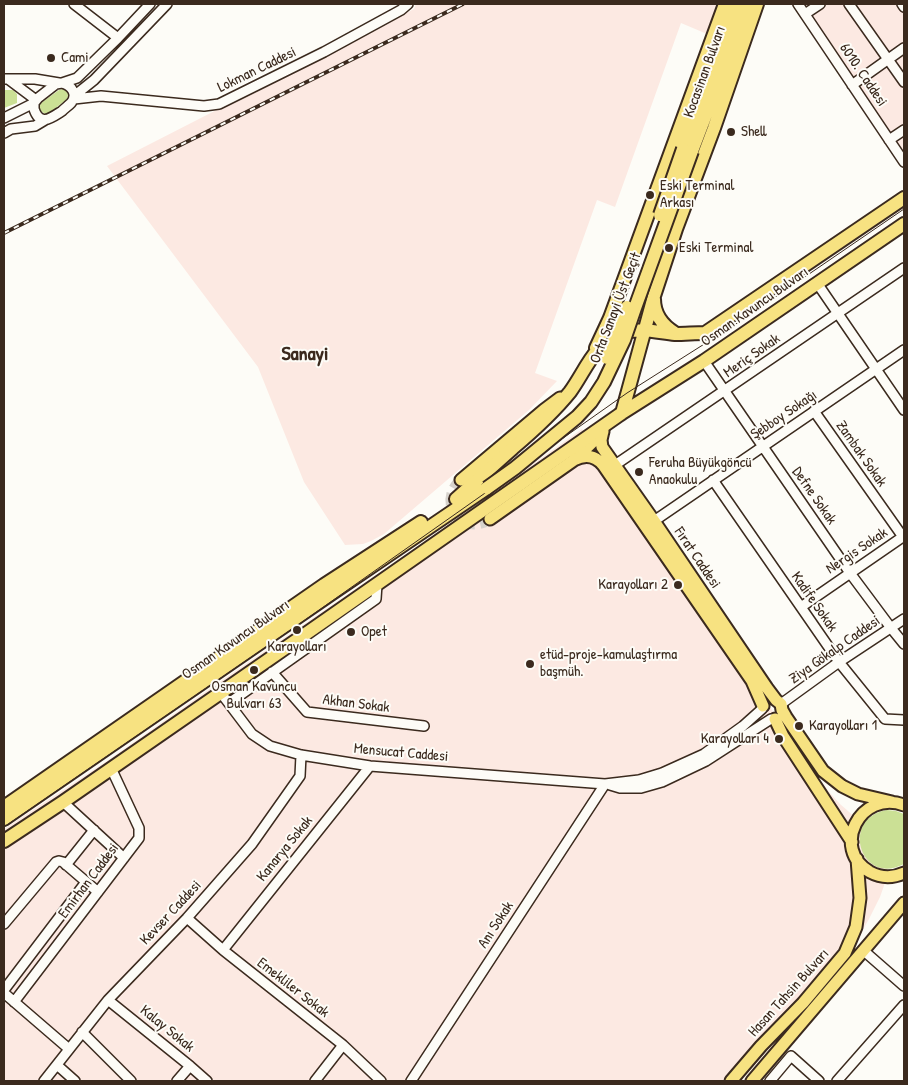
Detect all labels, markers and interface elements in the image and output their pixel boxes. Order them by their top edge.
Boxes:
street label: Kocasinan Bulvarı [680,24,730,120]
street label: 6010. Caddesi [835,40,891,110]
street label: Lokman Caddesi [215,43,299,97]
place label: Cami [61,49,89,67]
marker: Cami [45,52,57,64]
place label: Shell [741,123,767,141]
marker: Shell [725,126,737,138]
place label: Eski Terminal Arkası [660,177,734,212]
marker: Eski Terminal Arkası [644,189,656,201]
place label: Eski Terminal [679,239,753,257]
marker: Eski Terminal [663,242,675,254]
street label: Orta Sanayi Üst Geçit [587,250,645,366]
street label: Osman Kavuncu Bulvarı [698,263,812,351]
street label: Meriç Sokak [720,330,784,382]
district label: Sanayi [282,343,328,367]
street label: Şebboy Sokağı [747,386,821,444]
street label: Zambak Sokak [832,417,890,491]
place label: Feruha Büyükgöncü Anaokulu [649,454,751,489]
street label: Defne Sokak [788,464,840,528]
marker: Feruha Büyükgöncü Anaokulu [633,466,645,478]
street label: Fırat Caddesi [670,524,724,592]
street label: Nergis Sokak [823,524,891,578]
street label: Kadife Sokak [787,569,841,635]
place label: Karayolları 2 [598,576,668,594]
marker: Karayolları 2 [672,579,684,591]
street label: Osman Kavuncu Bulvarı [179,596,293,684]
street label: Ziya Gökalp Caddesi [786,612,884,688]
place label: Opet [361,623,387,641]
marker: Karayolları [291,624,303,636]
marker: Opet [345,626,357,638]
place label: Karayolları [267,638,327,656]
place label: etüd-proje-kamulaştırma başmüh. [540,646,677,681]
marker: etüd-proje-kamulaştırma başmüh. [524,658,536,670]
marker: Osman Kavuncu Bulvarı 63 [248,664,260,676]
place label: Osman Kavuncu Bulvarı 63 [212,678,296,713]
street label: Akhan Sokak [322,691,390,717]
place label: Karayolları 1 [809,717,877,735]
marker: Karayolları 1 [793,720,805,732]
place label: Karayolları 4 [701,730,769,748]
marker: Karayolları 4 [773,733,785,745]
street label: Mensucat Caddesi [353,740,449,766]
street label: Kanarya Sokak [253,813,317,885]
street label: Emirhan Caddesi [55,840,123,922]
street label: Kevser Caddesi [137,877,205,949]
street label: Anı Sokak [474,898,518,952]
street label: Hasan Tahsin Bulvarı [745,945,833,1041]
street label: Emekliler Sokak [253,954,333,1022]
street label: Kalay Sokak [136,1002,198,1056]

